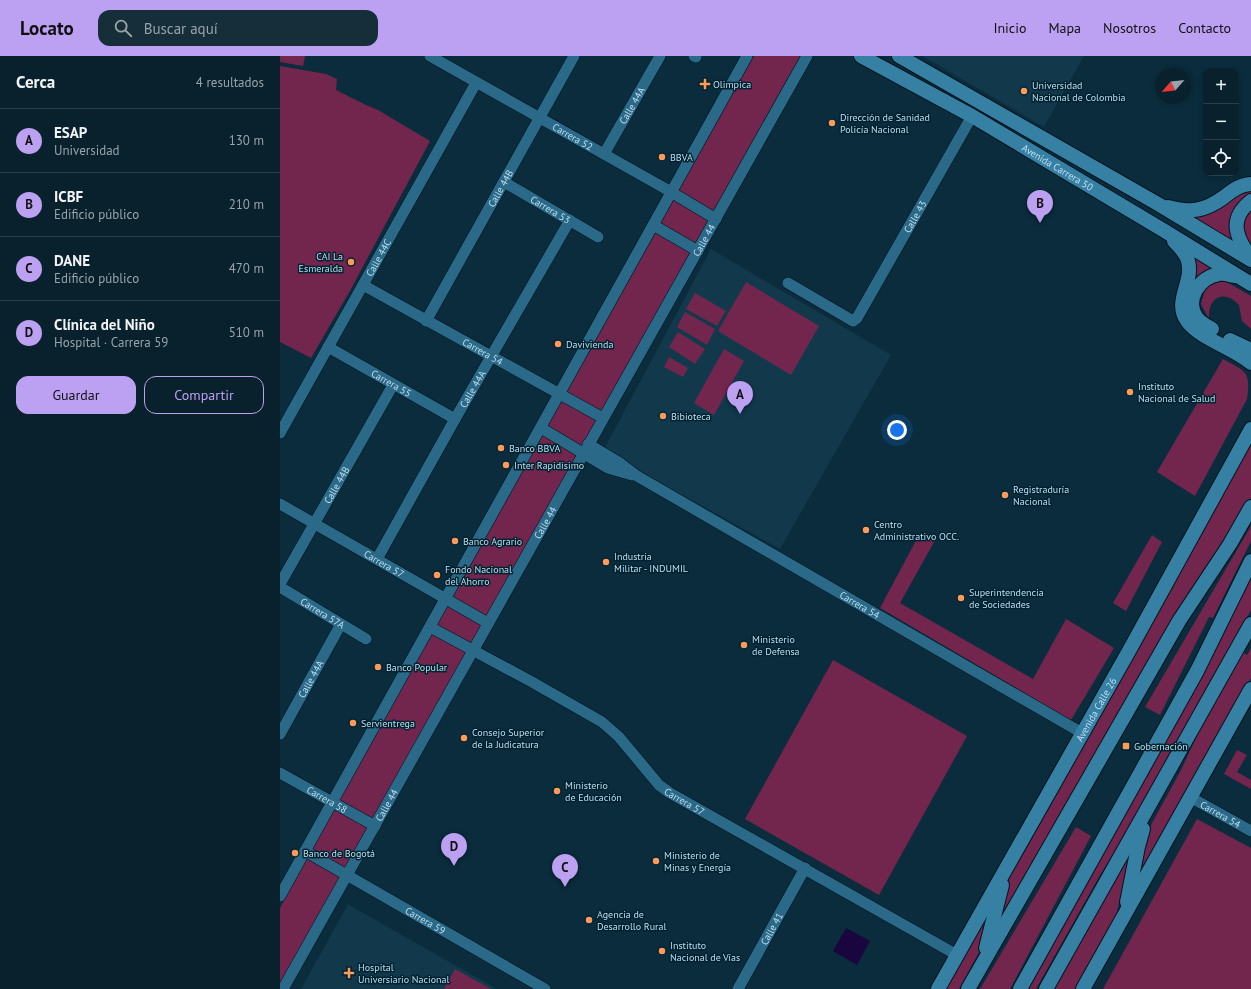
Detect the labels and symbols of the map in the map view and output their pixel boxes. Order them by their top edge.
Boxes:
north arrow [1155,68,1191,104]
place label: Olimpica [713,78,751,91]
marker: Olimpica [700,79,710,89]
place label: Universidad Nacional de Colombia [1032,79,1126,104]
street label: Calle 44A [616,84,648,126]
marker: Universidad Nacional de Colombia [1019,86,1029,96]
place label: Dirección de Sanidad Policía Nacional [840,111,930,136]
marker: Dirección de Sanidad Policía Nacional [827,118,837,128]
street label: Carrera 52 [550,120,595,153]
street label: Avenida Carrera 50 [1020,141,1096,194]
place label: BBVA [670,151,693,164]
marker: BBVA [657,152,667,162]
street label: Calle 44B [484,167,516,209]
pin: B [1027,190,1053,223]
street label: Carrera 53 [528,192,573,226]
street label: Calle 43 [900,198,929,235]
street label: Calle 44 [689,221,718,258]
street label: Calle 44C [363,236,394,279]
place label: CAI La Esmeralda [299,250,343,275]
marker: CAI La Esmeralda [346,257,356,267]
street label: Carrera 54 [460,335,506,368]
place label: Davivienda [566,338,613,351]
marker: Davivienda [553,339,563,349]
street label: Carrera 55 [369,366,414,400]
street label: Calle 44A [457,368,488,410]
place label: Instituto Nacional de Salud [1138,380,1215,405]
pin: A [727,381,753,414]
marker: Instituto Nacional de Salud [1125,387,1135,397]
place label: Bibioteca [671,410,711,423]
marker: Bibioteca [658,411,668,421]
your location [887,420,907,440]
place label: Banco BBVA [509,442,560,455]
marker: Banco BBVA [496,443,506,453]
place label: Inter Rapidísimo [514,459,584,472]
marker: Inter Rapidísimo [501,460,511,470]
street label: Calle 44B [321,464,352,506]
place label: Registraduría Nacional [1013,483,1069,508]
marker: Registraduría Nacional [1000,490,1010,500]
street label: Calle 44 [531,504,559,541]
place label: Centro Administrativo OCC. [874,518,959,543]
marker: Centro Administrativo OCC. [861,525,871,535]
place label: Banco Agrario [463,535,522,548]
marker: Banco Agrario [450,536,460,546]
street label: Carrera 57 [362,547,407,580]
place label: Industria Militar - INDUMIL [614,550,688,575]
marker: Industria Militar - INDUMIL [601,557,611,567]
place label: Fondo Nacional del Ahorro [445,563,512,588]
marker: Fondo Nacional del Ahorro [432,570,442,580]
place label: Superintendencia de Sociedades [969,586,1044,611]
street label: Carrera 54 [837,588,883,622]
marker: Superintendencia de Sociedades [956,593,966,603]
street label: Carrera 57A [298,594,348,631]
place label: Ministerio de Defensa [752,633,800,658]
marker: Ministerio de Defensa [739,640,749,650]
street label: Calle 44A [295,658,326,700]
place label: Banco Popular [386,661,448,674]
marker: Banco Popular [373,662,383,672]
street label: Avenida Calle 26 [1073,675,1119,744]
place label: Servientrega [361,717,415,730]
marker: Servientrega [348,718,358,728]
place label: Consejo Superior de la Judicatura [472,726,545,751]
marker: Consejo Superior de la Judicatura [459,733,469,743]
place label: Gobernación [1134,740,1188,753]
marker: Gobernación [1121,741,1131,751]
place label: Ministerio de Educación [565,779,622,804]
street label: Carrera 58 [305,783,350,816]
street label: Carrera 57 [662,785,707,818]
street label: Calle 44 [372,786,401,823]
marker: Ministerio de Educación [552,786,562,796]
street label: Carrera 54 [1198,798,1244,831]
pin: D [441,833,467,866]
place label: Banco de Bogotá [303,847,375,860]
marker: Banco de Bogotá [290,848,300,858]
place label: Ministerio de Minas y Energía [664,849,731,874]
pin: C [552,854,578,887]
marker: Ministerio de Minas y Energía [651,856,661,866]
street label: Carrera 59 [403,904,448,937]
place label: Agencia de Desarrollo Rural [597,908,666,933]
street label: Calle 41 [757,910,786,947]
marker: Agencia de Desarrollo Rural [584,915,594,925]
place label: Instituto Nacional de Vías [670,939,740,964]
marker: Instituto Nacional de Vías [657,946,667,956]
place label: Hospital Universiario Nacional [358,961,449,986]
marker: Hospital Universiario Nacional [343,967,355,979]

